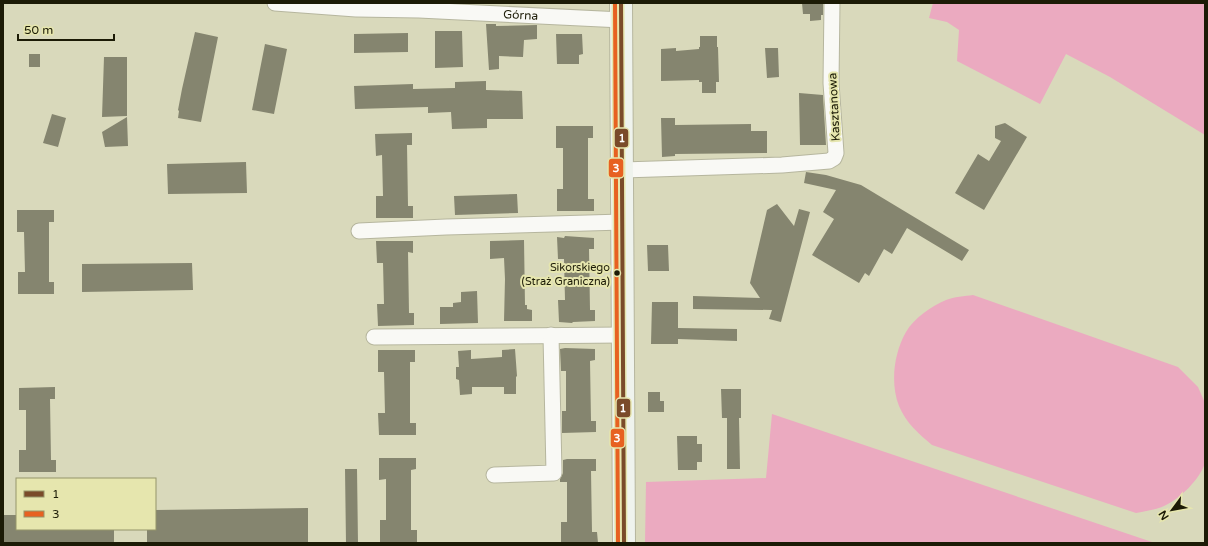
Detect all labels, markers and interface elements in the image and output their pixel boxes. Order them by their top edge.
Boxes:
street label: Górna [503,7,539,23]
scale bar [18,16,114,42]
text: 50 m [24,23,53,37]
street label: Kasztanowa [825,72,843,142]
line badge: 1 [614,128,629,148]
text: 1 [619,132,626,145]
line badge: 3 [608,158,624,178]
text: 3 [613,162,620,175]
place label: Sikorskiego (Straż Graniczna) [522,261,610,288]
marker: Sikorskiego (Straż Graniczna) [612,268,622,278]
line badge: 1 [616,398,631,418]
text: 1 [620,402,627,415]
line badge: 3 [610,428,625,448]
text: 3 [614,432,621,445]
legend [16,478,156,530]
text: 1 [52,487,60,501]
north arrow [1152,490,1192,530]
text: 3 [52,507,60,521]
text: N [1156,508,1172,522]

